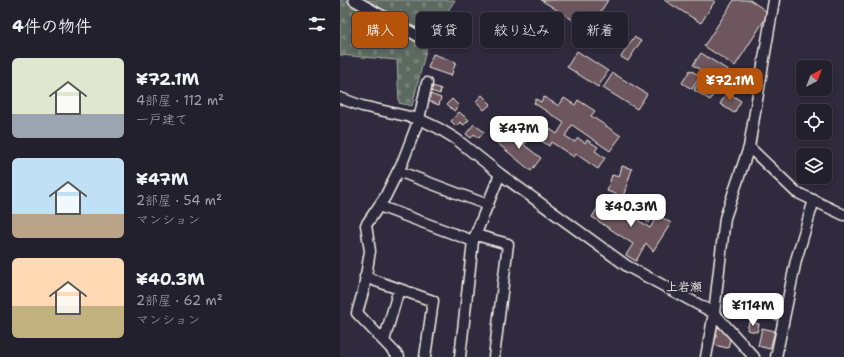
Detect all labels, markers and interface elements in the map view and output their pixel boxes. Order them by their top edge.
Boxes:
chip: 購入 [352,12,408,48]
chip: 賃貸 [416,12,472,48]
chip: 絞り込み [480,12,564,48]
chip: 新着 [572,12,628,48]
icon: filters [306,13,328,35]
text: 4件の物件 [12,15,92,37]
north arrow [796,60,832,96]
map controls [796,60,832,184]
text: ¥72.1M [136,68,199,90]
pin: ¥72.1M [697,68,763,102]
text: ¥72.1M [706,72,754,89]
icon: home [44,74,92,122]
text: 4部屋 · 112 m² [136,92,224,109]
button: locate [796,104,832,140]
text: 一戸建て [136,111,188,128]
pin: ¥47M [495,116,543,150]
text: ¥47M [499,120,539,137]
button: layers [796,148,832,184]
text: ¥47M [136,168,188,190]
icon: home [44,174,92,222]
text: 2部屋 · 54 m² [136,192,222,209]
pin: ¥40.3M [598,194,664,228]
text: ¥40.3M [605,198,657,215]
text: マンション [136,211,200,228]
text: ¥40.3M [136,268,205,290]
icon: home [44,274,92,322]
district label: 上岩瀬 [666,279,702,295]
text: 2部屋 · 62 m² [136,292,223,309]
pin: ¥114M [725,293,781,327]
text: ¥114M [732,297,774,314]
text: マンション [136,311,200,328]

